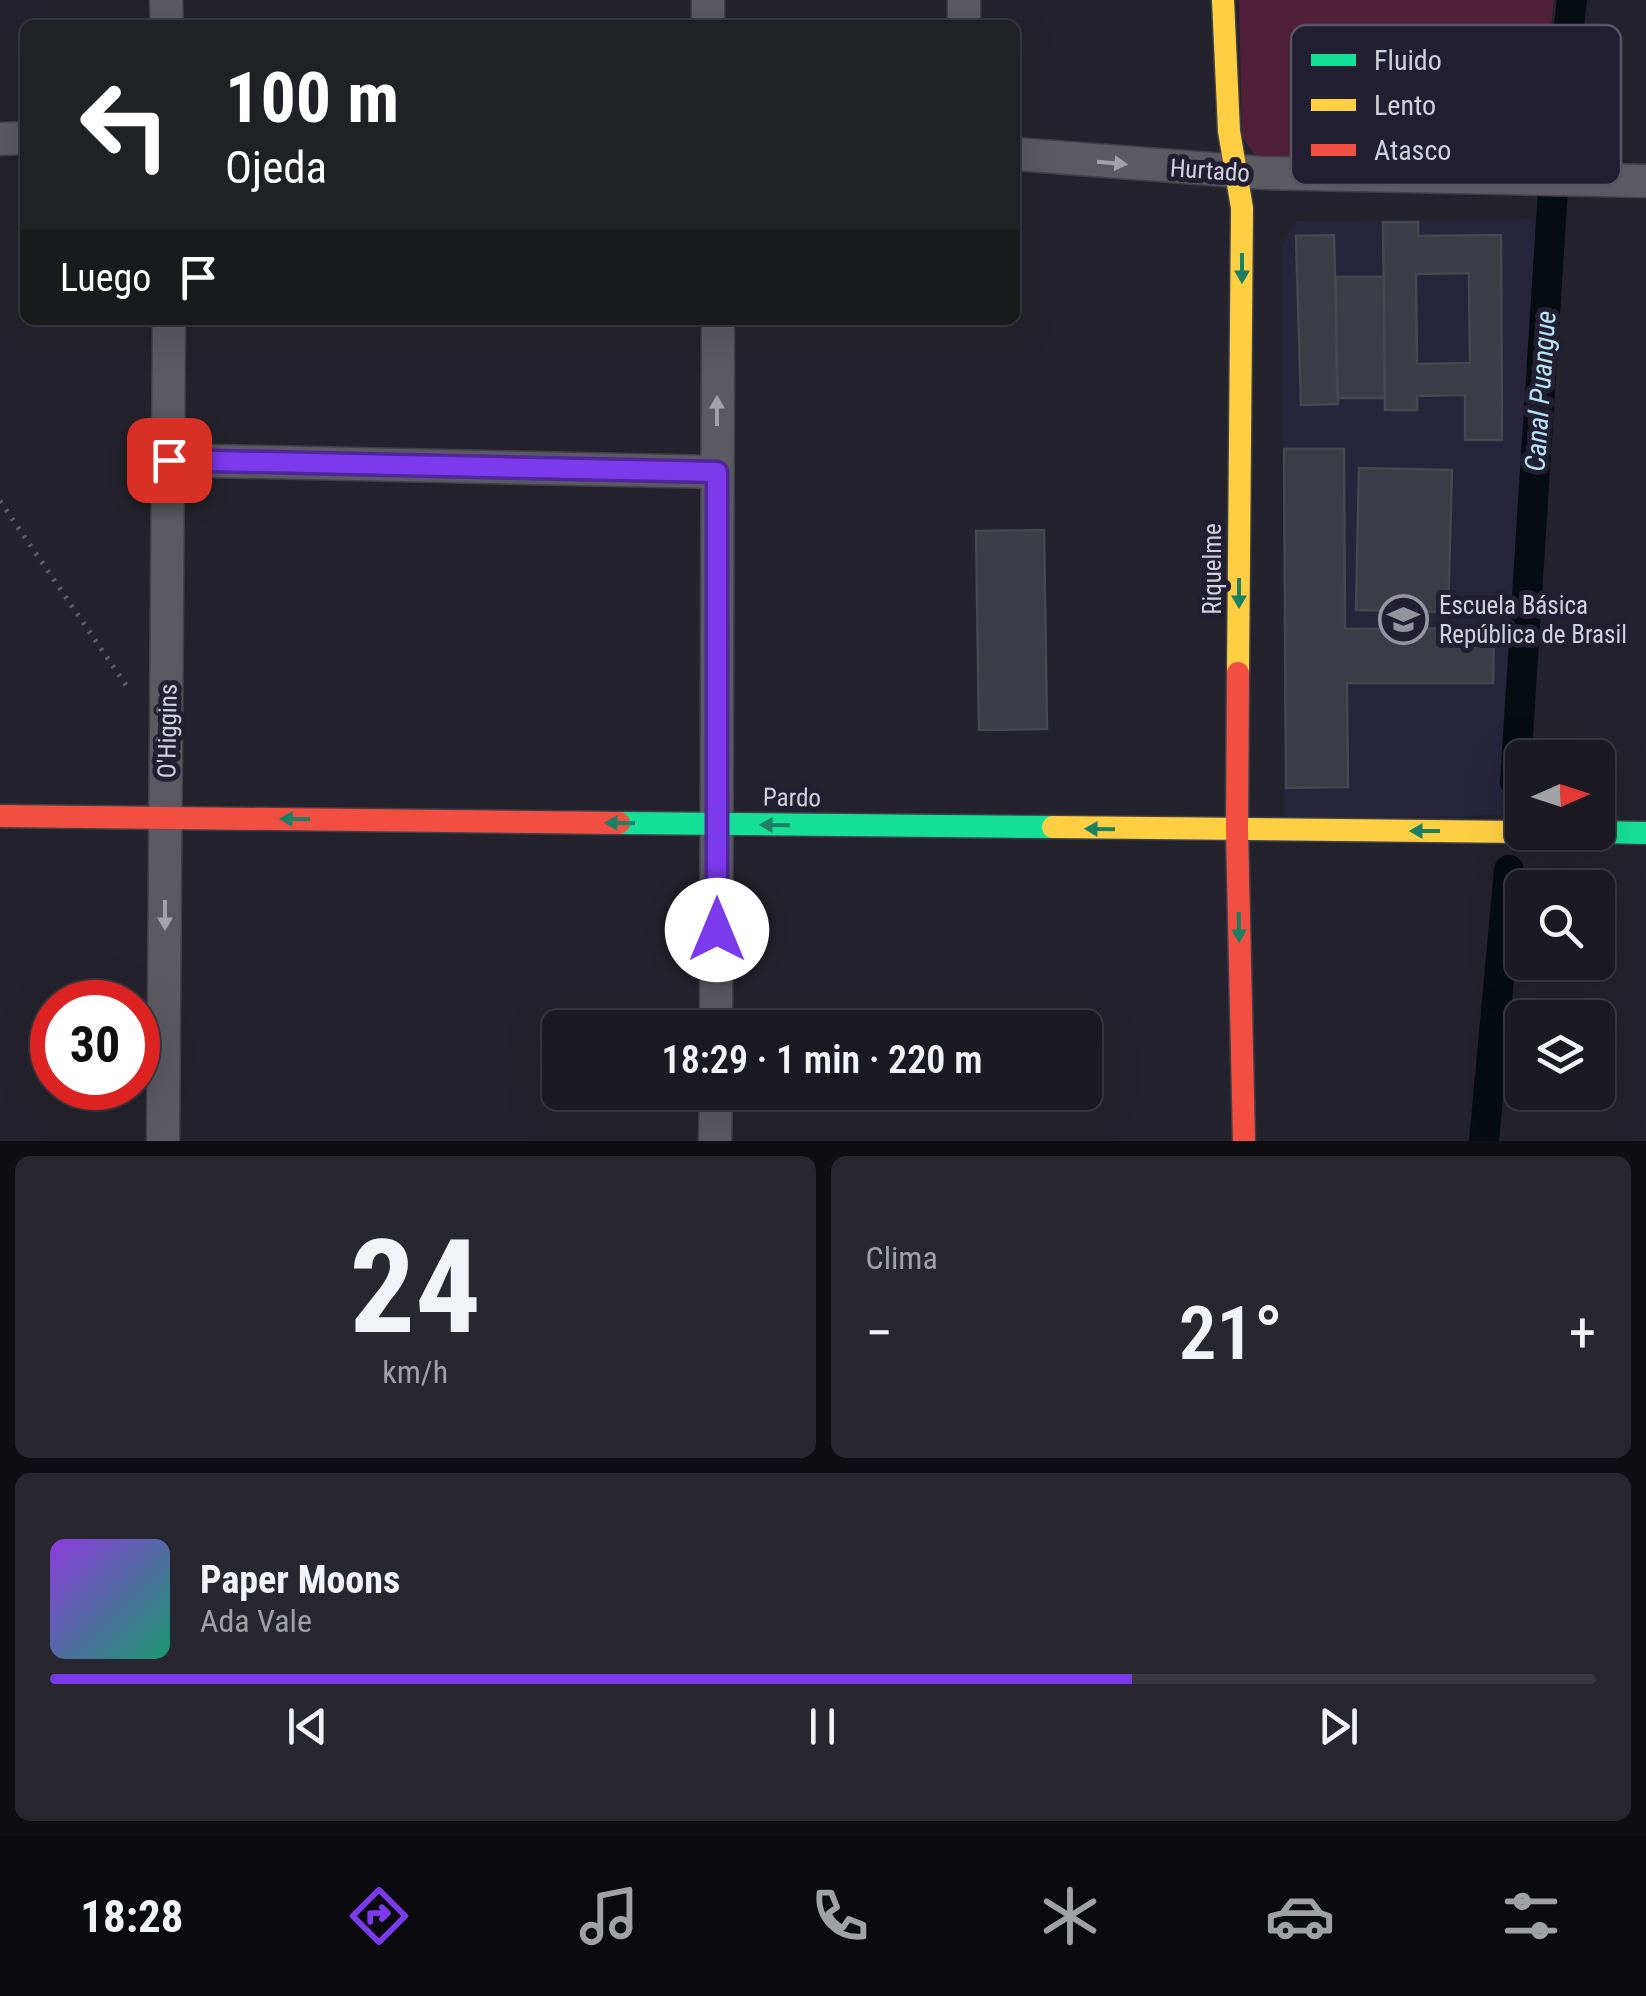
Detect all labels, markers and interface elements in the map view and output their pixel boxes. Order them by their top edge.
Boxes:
legend [1291,25,1621,185]
text: Fluido [1374,44,1442,77]
text: 100 m [225,57,399,139]
icon: left [60,60,190,190]
text: Lento [1374,89,1436,122]
text: Atasco [1374,134,1451,167]
text: Ojeda [225,141,327,194]
street label: Hurtado [1169,153,1251,188]
one-way arrow [1097,155,1129,171]
icon: arrive [171,250,226,305]
one-way arrow [1234,253,1250,285]
text: Luego [60,256,151,300]
water label: Canal Puangue [1518,310,1563,472]
one-way arrow [709,395,725,427]
pin [127,418,212,503]
icon: arrive [142,433,197,488]
street label: Riquelme [1198,523,1227,615]
one-way arrow [1231,578,1247,610]
place label: Escuela Básica República de Brasil [1439,591,1627,649]
school or university icon: Escuela Básica República de Brasil [1378,593,1430,645]
street label: O'Higgins [152,683,183,779]
north arrow [1505,740,1615,850]
map controls [1505,740,1615,1110]
street label: Pardo [763,782,821,813]
one-way arrow [279,811,311,827]
one-way arrow [604,814,636,830]
one-way arrow [759,816,791,832]
one-way arrow [1084,820,1116,836]
one-way arrow [1409,823,1441,839]
button: search [1505,870,1615,980]
position arrow [665,878,769,982]
one-way arrow [157,900,173,932]
one-way arrow [1232,912,1248,944]
speed limit sign: 30 [30,980,160,1110]
button: layers [1505,1000,1615,1110]
text: 18:29 · 1 min · 220 m [662,1038,982,1082]
text: 24 [350,1211,481,1364]
text: Clima [866,1239,938,1277]
text: 21° [1179,1289,1283,1377]
text: − [866,1301,893,1365]
text: + [1569,1301,1596,1365]
text: km/h [382,1353,448,1391]
text: Paper Moons [200,1558,400,1602]
text: Ada Vale [200,1602,312,1640]
icon: previous [280,1699,335,1754]
icon: pause [795,1699,850,1754]
icon: next [1311,1699,1366,1754]
icon: directions [344,1881,414,1951]
icon: music [574,1881,644,1951]
icon: phone [805,1881,875,1951]
icon: climate [1035,1881,1105,1951]
icon: car [1265,1881,1335,1951]
icon: filters [1496,1881,1566,1951]
text: 18:28 [80,1890,183,1943]

